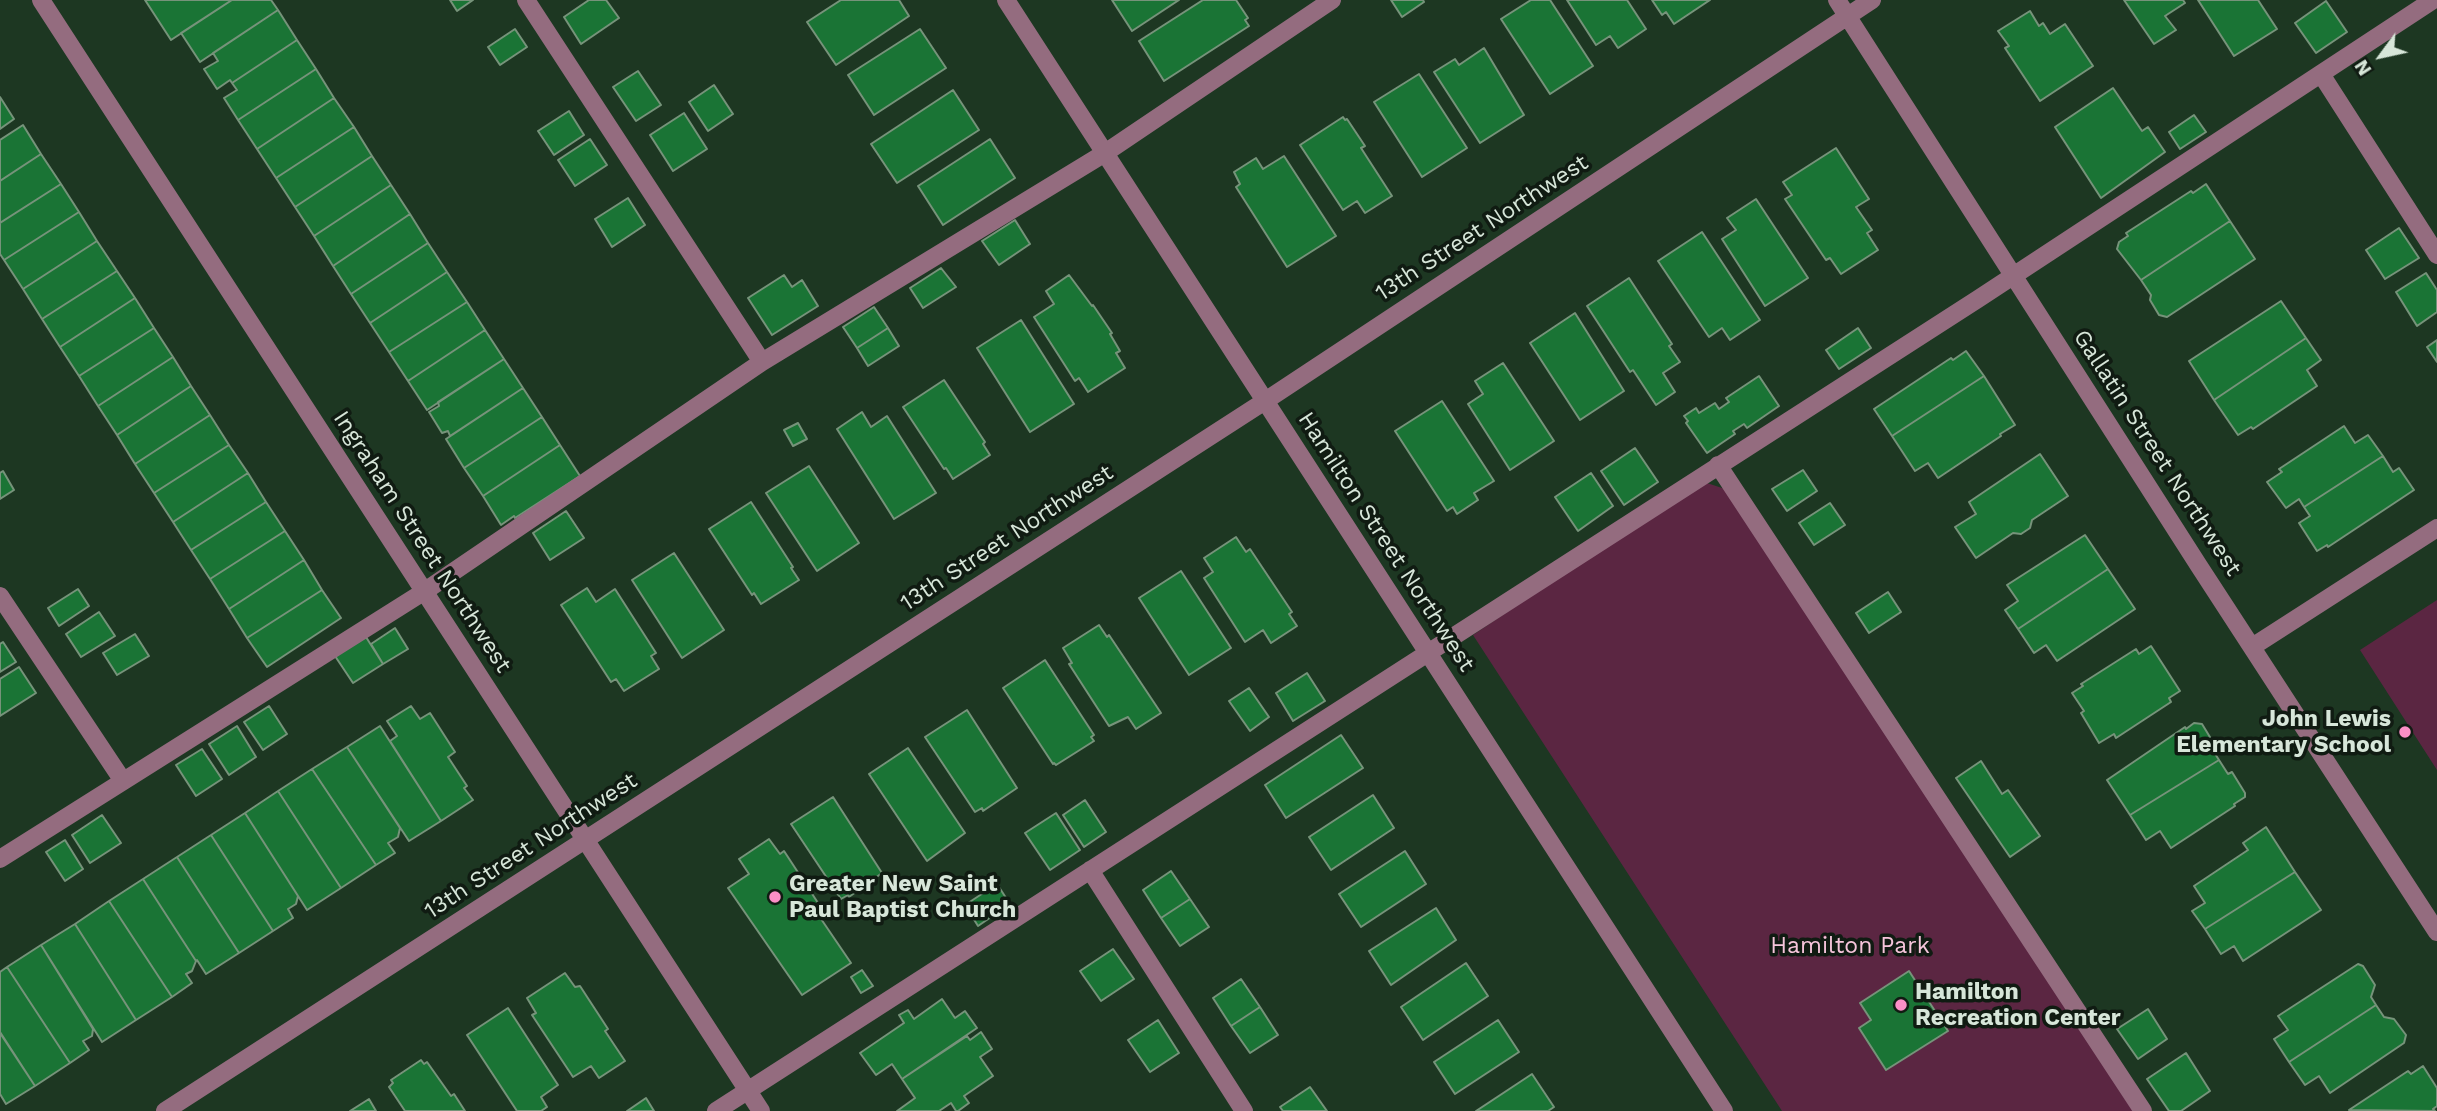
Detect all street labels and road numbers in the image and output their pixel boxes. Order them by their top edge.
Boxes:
street label: 13th Street Northwest [1371,149,1593,307]
street label: Gallatin Street Northwest [2067,325,2247,581]
street label: Ingraham Street Northwest [327,406,517,678]
street label: Hamilton Street Northwest [1292,407,1480,677]
street label: 13th Street Northwest [896,459,1118,617]
street label: 13th Street Northwest [420,767,642,925]

